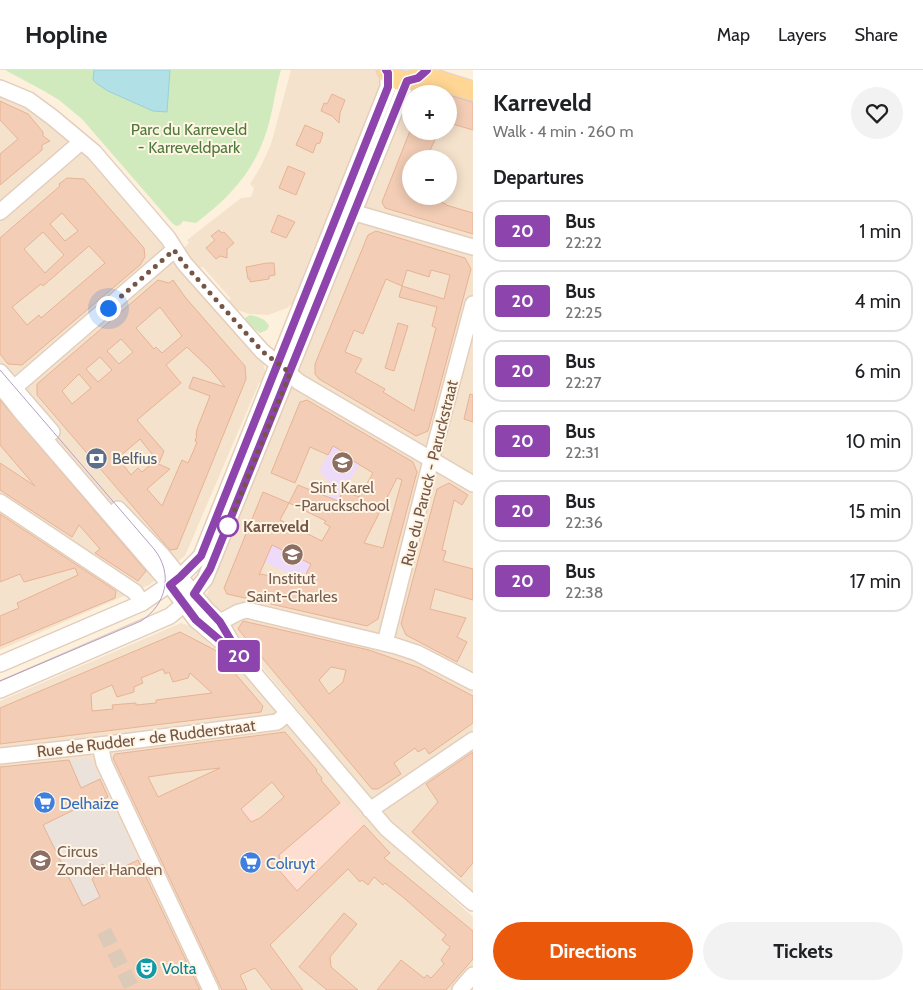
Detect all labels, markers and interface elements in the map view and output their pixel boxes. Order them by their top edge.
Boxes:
text: Hopline [25,20,107,49]
text: Map [717,24,750,46]
text: Layers [778,24,827,46]
text: Share [855,24,898,46]
map controls [402,85,457,205]
button: + [402,85,457,140]
button: heart [851,87,903,139]
text: Karreveld [493,88,592,117]
park label: Parc du Karreveld - Karreveldpark [131,120,247,157]
text: Walk · 4 min · 260 m [493,122,634,141]
button: − [402,150,457,205]
text: Departures [493,166,584,189]
text: Bus [565,210,595,233]
text: 20 [511,220,534,242]
text: 1 min [859,220,901,243]
text: 22:22 [565,233,602,252]
text: Bus [565,280,595,303]
text: 20 [511,290,534,312]
text: 4 min [854,290,901,313]
your location [96,296,121,321]
text: 22:25 [565,303,602,322]
text: Bus [565,350,595,373]
text: 20 [511,360,534,382]
text: 6 min [855,360,901,383]
text: 22:27 [565,373,602,392]
street label: Rue du Paruck - Paruckstraat [397,378,462,568]
text: Bus [565,420,595,443]
text: 20 [511,430,534,452]
text: 10 min [846,430,901,453]
text: 22:31 [565,443,599,462]
bank icon: Belfius [84,446,108,470]
place label: Belfius [112,449,158,468]
school or university icon: Sint Karel -Paruckschool [330,451,354,475]
place label: Sint Karel -Paruckschool [294,478,390,515]
text: Bus [565,490,595,513]
text: 20 [511,500,534,522]
text: 15 min [849,500,901,523]
text: 22:36 [565,513,603,532]
marker: Karreveld [217,515,239,537]
place label: Karreveld [243,517,309,536]
school or university icon: Institut Saint-Charles [280,542,304,566]
text: Bus [565,560,595,583]
place label: Institut Saint-Charles [246,569,338,606]
text: 20 [511,570,534,592]
text: 17 min [850,570,901,593]
text: 22:38 [565,583,603,602]
line badge: 20 [216,640,262,672]
text: 20 [228,645,250,667]
street label: Rue de Rudder - de Rudderstraat [36,716,257,761]
supermarket icon: Delhaize [32,791,56,815]
place label: Delhaize [60,794,119,813]
place label: Circus Zonder Handen [57,842,163,879]
school or university icon: Circus Zonder Handen [29,848,53,872]
supermarket icon: Colruyt [238,851,262,875]
place label: Colruyt [266,854,316,873]
button: Directions [493,922,693,980]
button: Tickets [703,922,903,980]
theatre icon: Volta [134,956,158,980]
place label: Volta [162,959,197,978]

